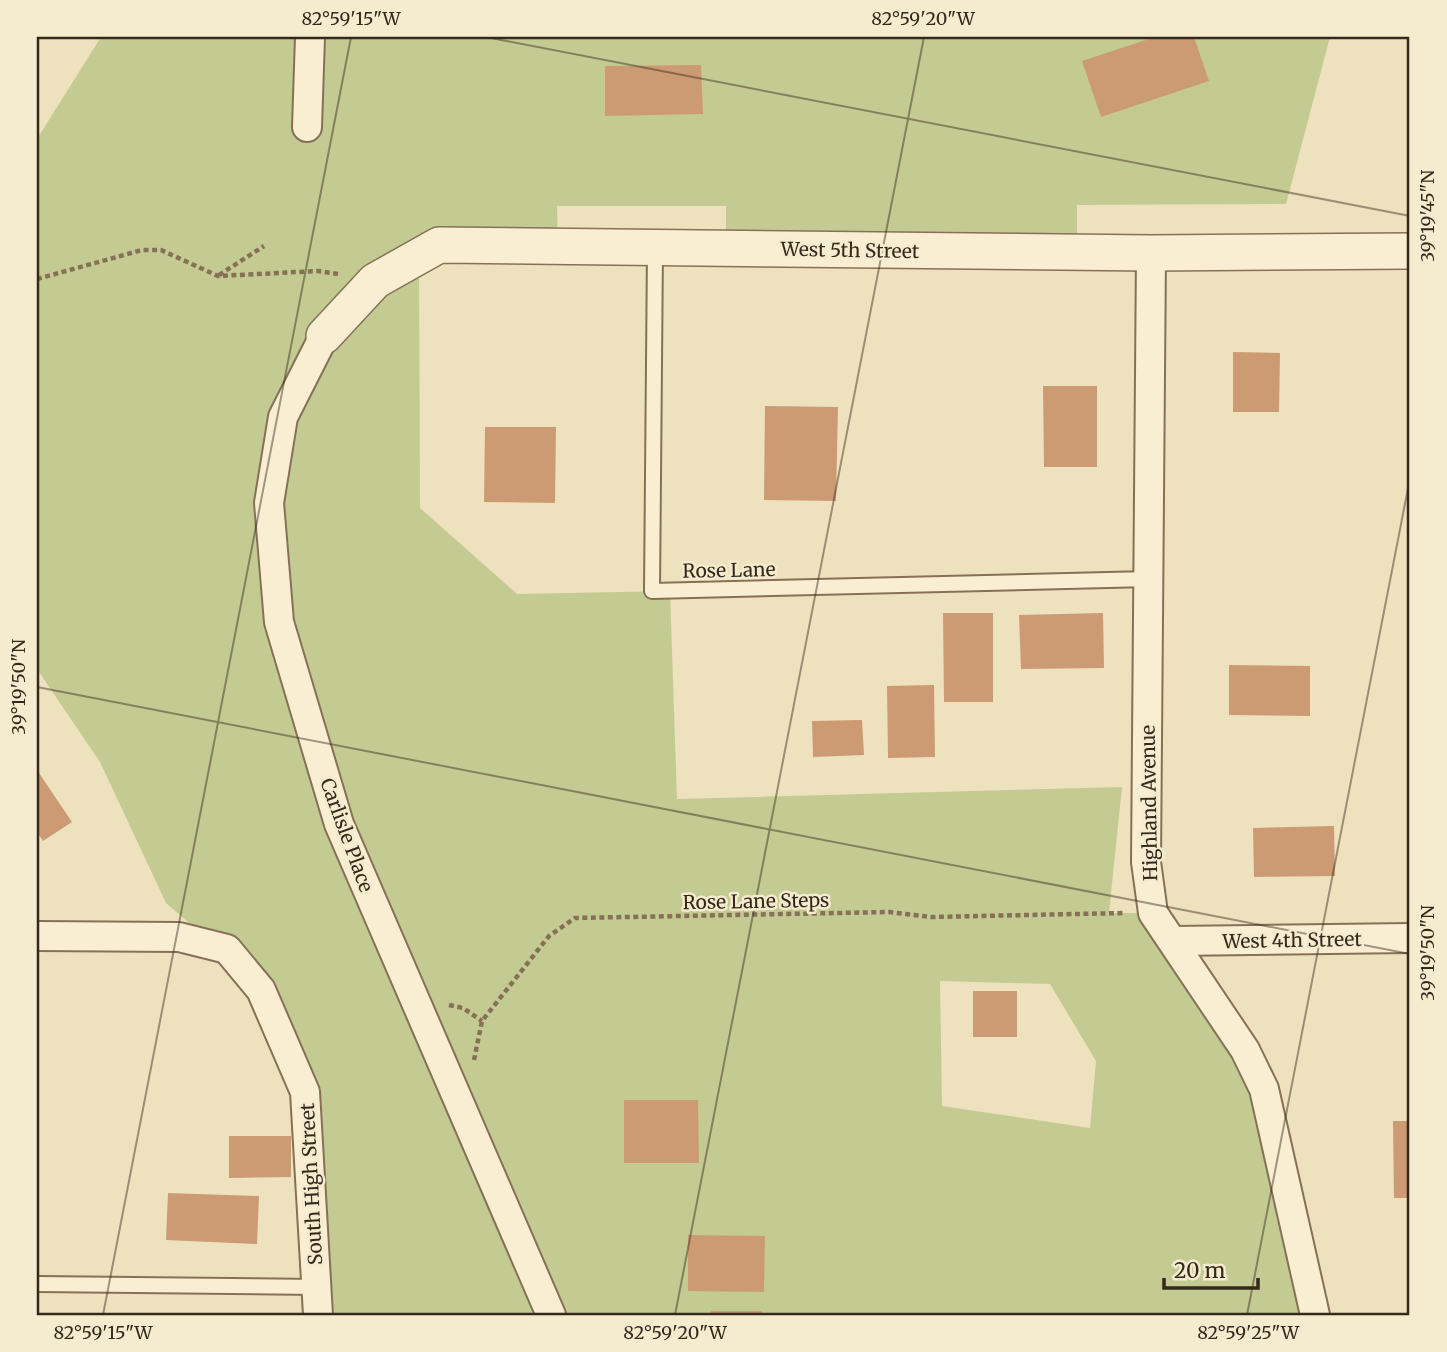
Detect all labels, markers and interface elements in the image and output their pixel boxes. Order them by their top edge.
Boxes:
text: 82°59'15"W [301,7,402,30]
text: 82°59'20"W [871,7,976,30]
text: 39°19'45"N [1416,170,1439,262]
street label: West 5th Street [780,237,920,263]
street label: Rose Lane [682,557,776,583]
text: 39°19'50"N [7,639,30,735]
street label: Highland Avenue [1136,725,1162,881]
street label: Carlisle Place [315,775,379,895]
street label: Rose Lane Steps [682,888,830,914]
text: 39°19'50"N [1416,905,1439,1001]
street label: West 4th Street [1221,927,1363,953]
street label: South High Street [295,1102,327,1266]
scale bar [1164,1247,1258,1291]
text: 20 m [1174,1257,1226,1284]
text: 82°59'15"W [53,1321,154,1344]
text: 82°59'20"W [623,1321,728,1344]
text: 82°59'25"W [1197,1321,1300,1344]

